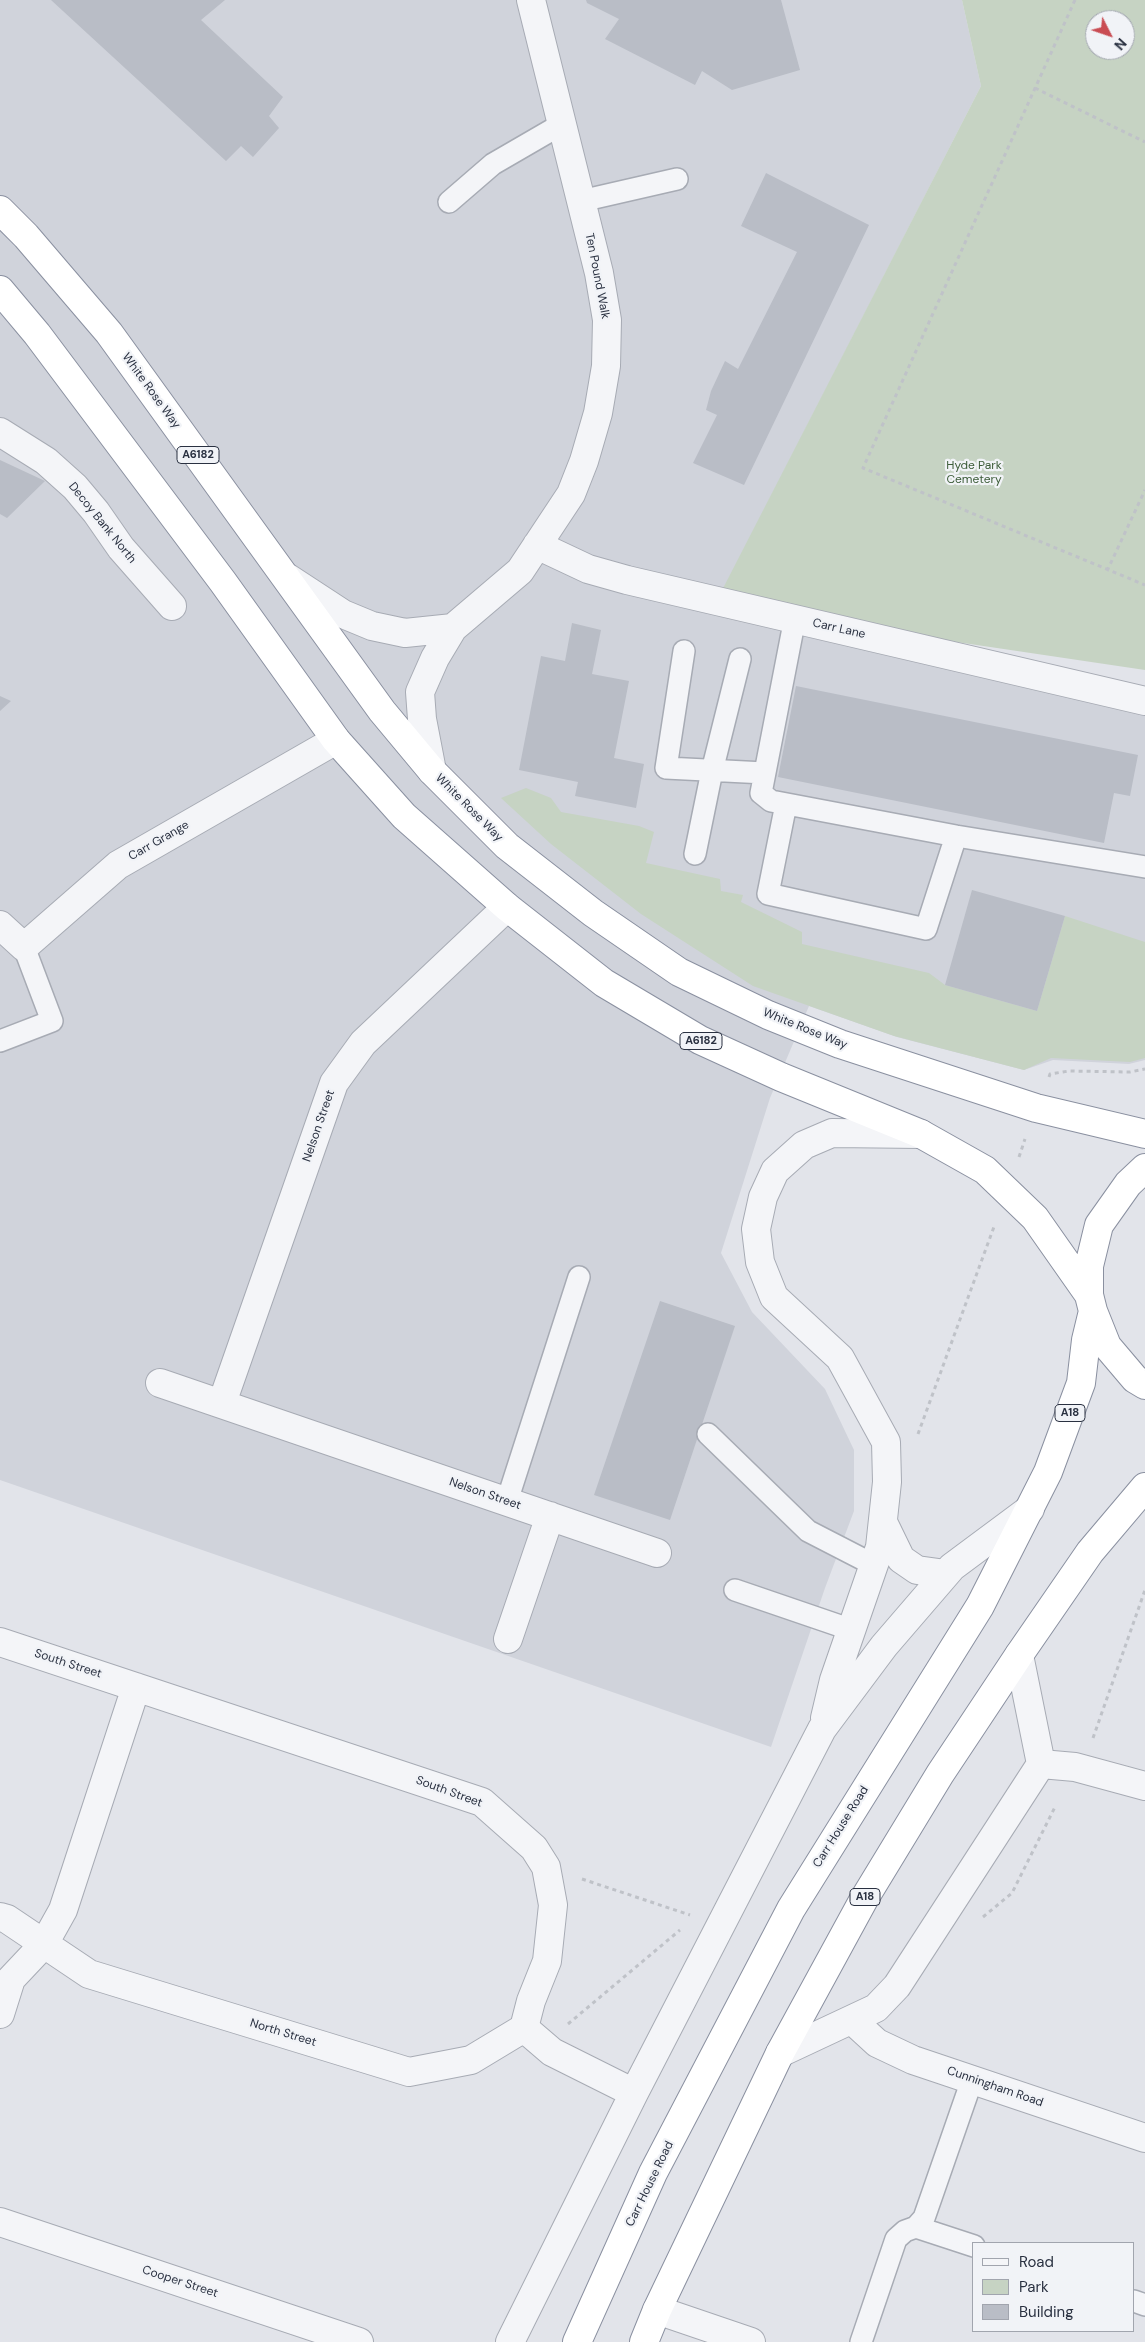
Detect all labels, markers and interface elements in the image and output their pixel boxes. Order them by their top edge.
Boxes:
north arrow [1085,10,1135,60]
text: N [1110,34,1131,54]
street label: Ten Pound Walk [582,232,612,320]
street label: White Rose Way [119,350,183,432]
road number: A6182 [177,446,219,464]
park label: Hyde Park Cemetery [946,459,1002,487]
street label: Decoy Bank North [65,480,139,566]
street label: Carr Lane [811,616,867,642]
street label: White Rose Way [432,771,506,845]
street label: Carr Grange [126,818,192,864]
street label: White Rose Way [761,1005,849,1053]
road number: A6182 [680,1032,722,1050]
street label: Nelson Street [300,1088,338,1164]
road number: A18 [1055,1405,1085,1422]
street label: Nelson Street [447,1475,523,1513]
street label: South Street [33,1646,103,1682]
street label: South Street [414,1773,484,1811]
street label: Carr House Road [810,1784,872,1870]
road number: A18 [850,1888,880,1905]
street label: North Street [248,2016,318,2050]
street label: Cunningham Road [945,2064,1045,2110]
street label: Carr House Road [623,2139,677,2229]
legend [972,2242,1135,2332]
text: Road [1019,2252,1054,2272]
street label: Cooper Street [140,2263,220,2301]
text: Park [1019,2277,1049,2297]
text: Building [1019,2302,1074,2322]

